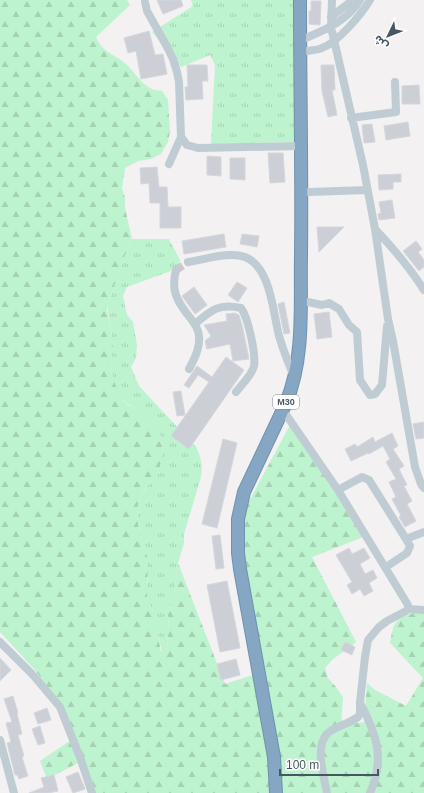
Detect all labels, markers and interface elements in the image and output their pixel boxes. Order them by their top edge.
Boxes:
north arrow [368,16,408,56]
text: ش [371,33,391,52]
road number: M30 [273,395,299,409]
scale bar [280,751,378,777]
text: 100 m [286,758,319,772]

